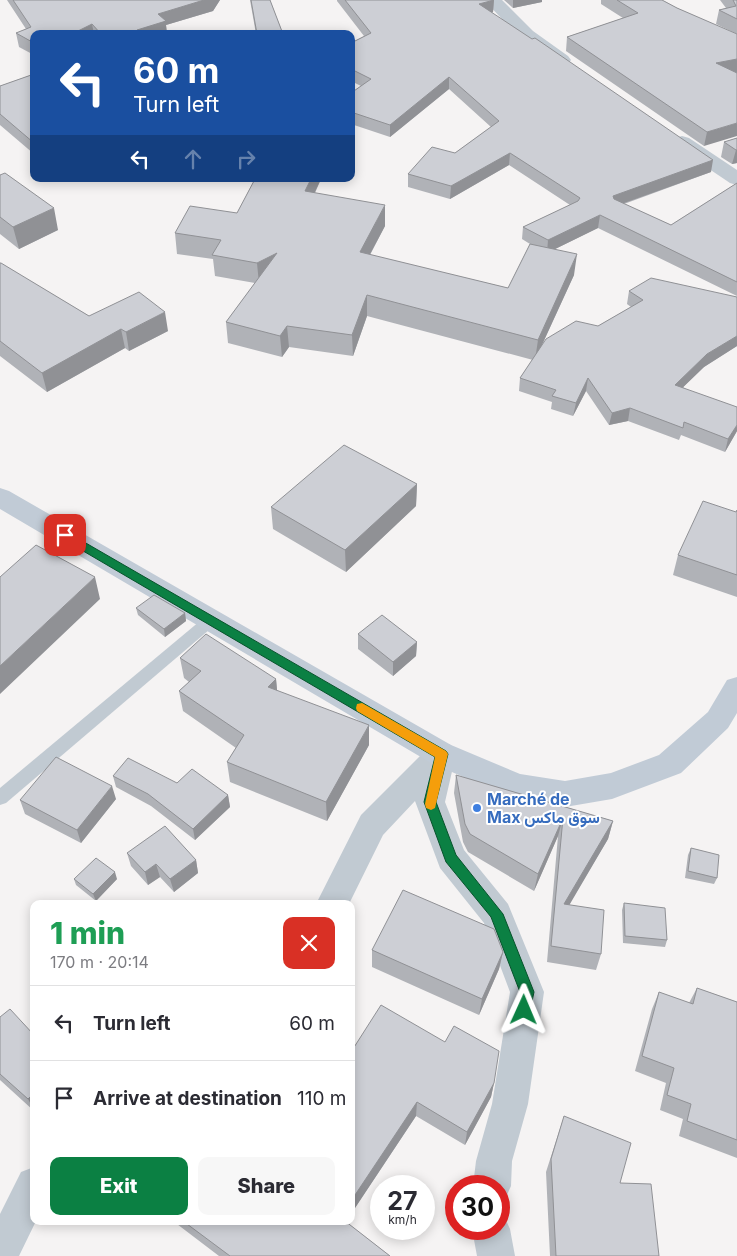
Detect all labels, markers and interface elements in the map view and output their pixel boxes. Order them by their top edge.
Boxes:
text: 60 m [133,49,220,91]
icon: left [50,50,115,115]
text: Turn left [133,91,219,117]
icon: left [126,145,154,173]
icon: ahead [179,145,207,173]
icon: right [232,145,260,173]
pin [44,514,86,556]
icon: arrive [51,521,79,549]
place label: Marché de Max سوق ماكس [487,789,600,828]
marker: Marché de Max سوق ماكس [471,802,483,814]
text: 1 min [50,915,125,951]
button: close [283,917,335,969]
text: 170 m · 20:14 [50,952,149,972]
position arrow [497,983,549,1035]
icon: left [50,1009,78,1037]
text: Turn left [93,1012,171,1035]
text: 60 m [289,1012,335,1035]
icon: arrive [50,1084,78,1112]
text: Arrive at destination [93,1087,282,1110]
text: 110 m [297,1087,346,1110]
button: Exit [50,1157,188,1215]
button: Share [198,1157,335,1215]
speed limit sign: 30 [445,1175,510,1240]
text: 27 [387,1186,418,1216]
text: km/h [388,1212,417,1227]

